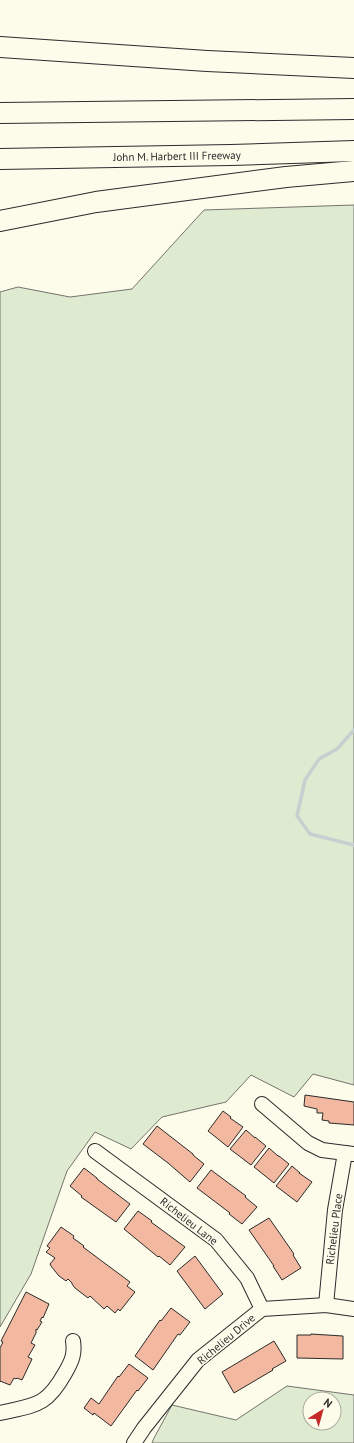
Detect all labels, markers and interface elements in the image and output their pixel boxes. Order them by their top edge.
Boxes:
street label: John M. Harbert III Freeway [112,148,242,164]
street label: Richelieu Place [323,1192,345,1265]
street label: Richelieu Lane [157,1194,221,1248]
street label: Richelieu Drive [194,1310,258,1367]
north arrow [302,1391,342,1431]
text: N [321,1395,335,1411]

